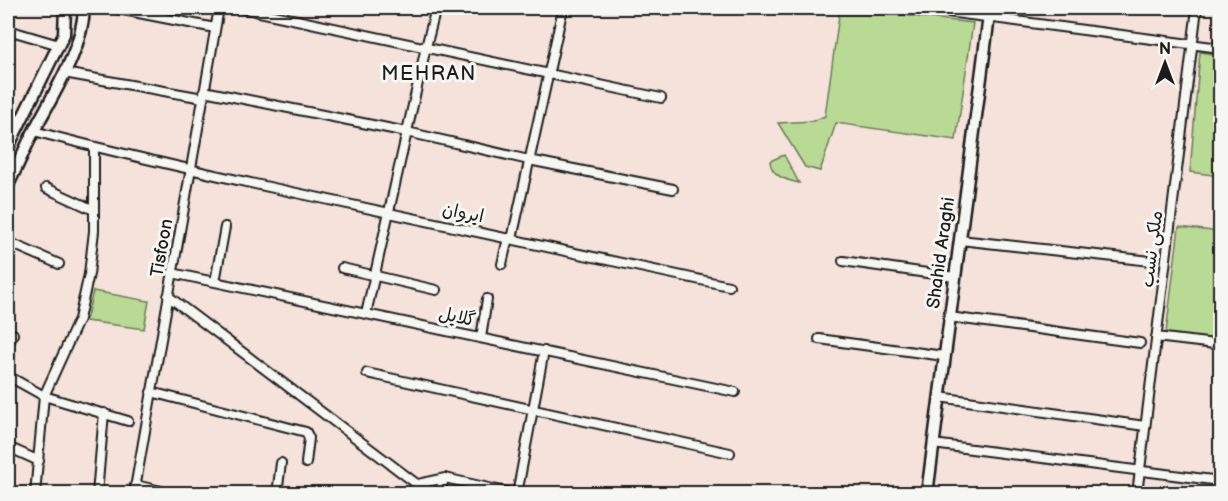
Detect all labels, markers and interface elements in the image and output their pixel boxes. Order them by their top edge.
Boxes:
north arrow [1135,33,1195,93]
text: N [1159,40,1171,59]
district label: MEHRAN [381,62,477,86]
street label: Shahid Araghi [923,196,959,310]
street label: ایروان [440,199,486,227]
street label: ملکی نسب [1137,209,1167,289]
street label: Tisfoon [147,217,177,279]
street label: گلایل [437,303,478,331]

